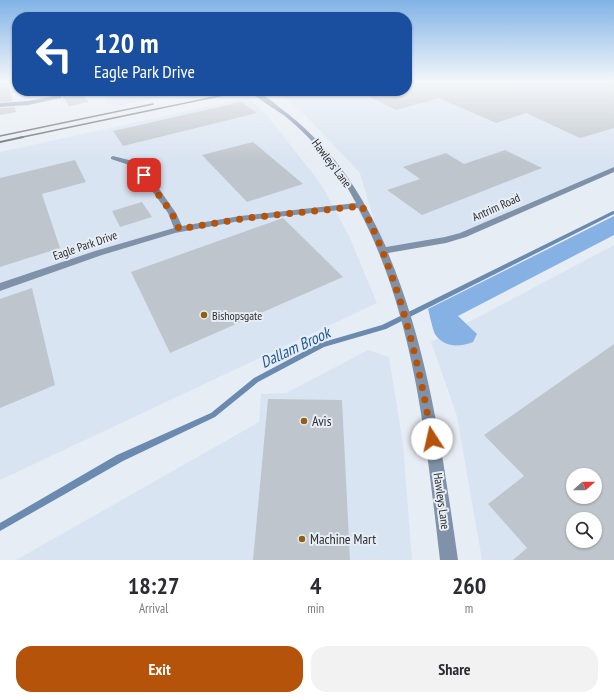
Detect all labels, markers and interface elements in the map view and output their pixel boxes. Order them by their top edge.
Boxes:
text: 120 m [94,24,158,61]
icon: left [28,28,80,80]
text: Eagle Park Drive [94,60,195,83]
street label: Hawleys Lane [309,136,355,190]
pin [127,158,161,192]
icon: arrive [133,164,155,186]
street label: Antrim Road [470,190,522,224]
street label: Eagle Park Drive [51,227,119,263]
place label: Bishopsgate [212,308,262,323]
marker: Bishopsgate [199,310,209,320]
water label: Dallam Brook [257,321,335,372]
place label: Avis [312,412,332,430]
marker: Avis [299,416,309,426]
position arrow [411,418,453,460]
north arrow [566,468,602,504]
map controls [566,468,602,548]
street label: Hawleys Lane [431,472,453,530]
button: search [566,512,602,548]
place label: Machine Mart [310,530,376,548]
marker: Machine Mart [297,534,307,544]
text: 18:27 [128,570,180,601]
text: 4 [310,570,321,601]
text: 260 [452,570,486,601]
text: Arrival [139,600,168,617]
text: min [307,600,324,617]
text: m [465,600,473,617]
button: Exit [16,646,303,692]
button: Share [311,646,598,692]

